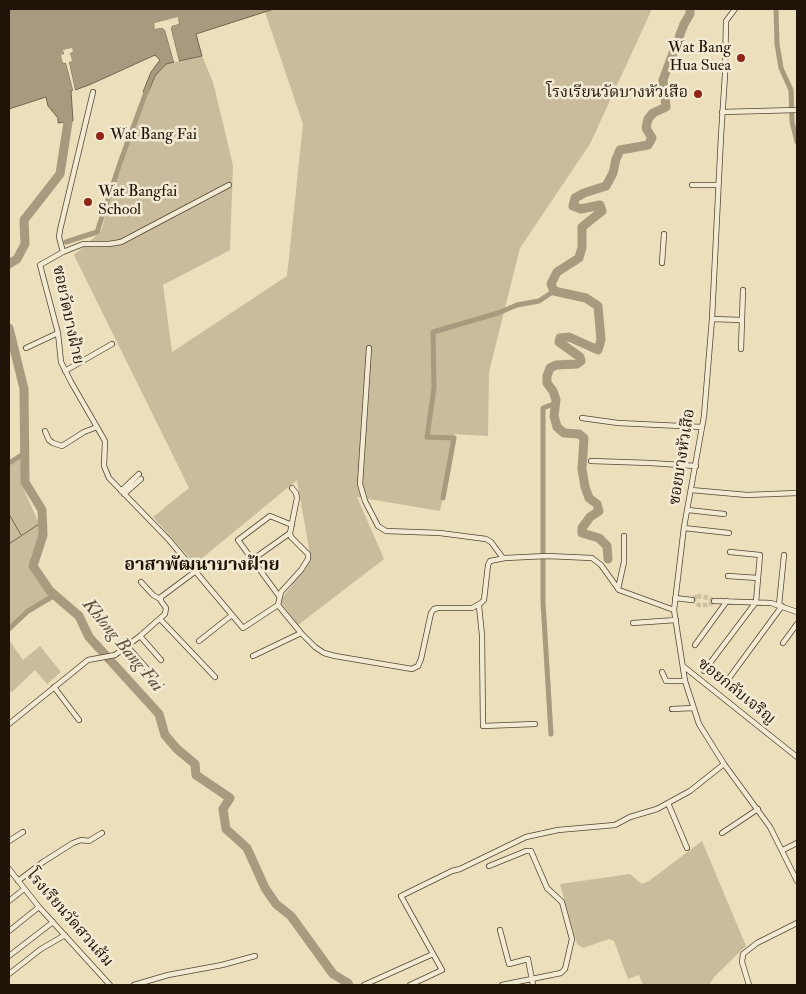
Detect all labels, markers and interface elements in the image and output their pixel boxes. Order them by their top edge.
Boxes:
place label: Wat Bang Hua Suea [668,39,731,77]
marker: Wat Bang Hua Suea [735,52,747,64]
place label: โรงเรียนวัดบางหัวเสือ [546,84,688,104]
marker: โรงเรียนวัดบางหัวเสือ [692,88,704,100]
place label: Wat Bang Fai [110,126,197,146]
marker: Wat Bang Fai [94,130,106,142]
place label: Wat Bangfai School [98,183,177,221]
marker: Wat Bangfai School [82,196,94,208]
street label: ซอยวัดบางฝ้าย [47,264,87,366]
street label: ซอยบางหัวเสือ [666,407,700,507]
district label: อาสาพัฒนาบางฝ้าย [124,555,280,577]
water label: Khlong Bang Fai [77,595,167,697]
street label: ซอยกลับเจริญ [693,655,779,729]
street label: โรงเรียนวัดสวนส้ม [22,867,116,971]

